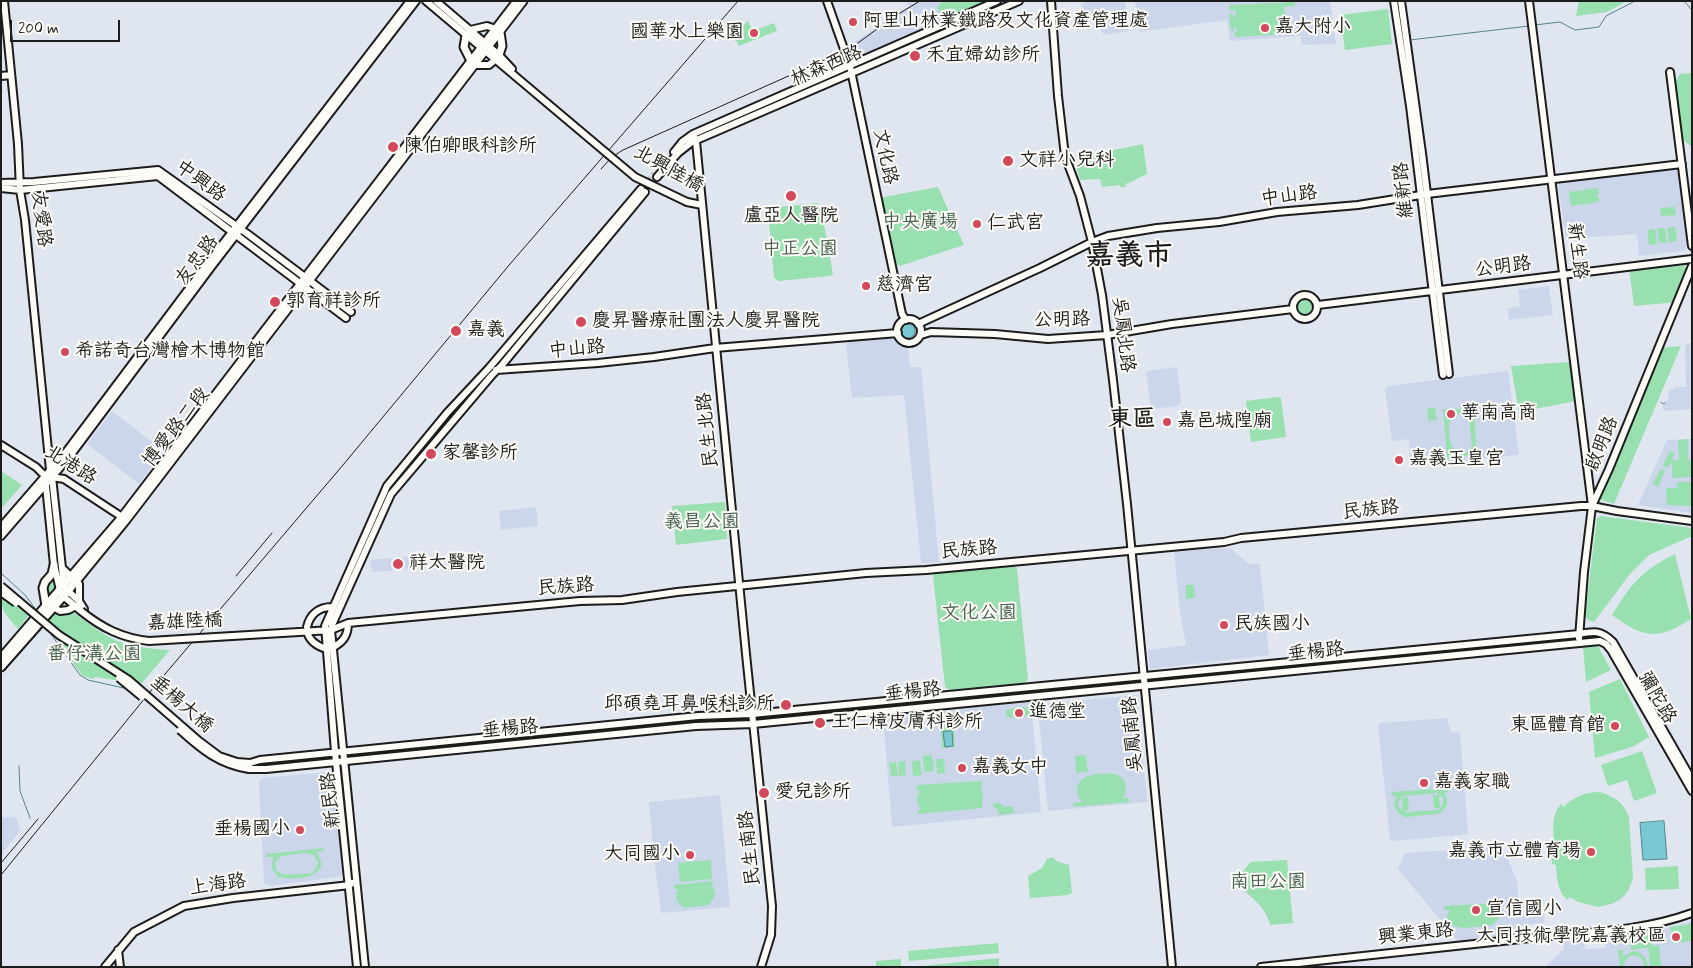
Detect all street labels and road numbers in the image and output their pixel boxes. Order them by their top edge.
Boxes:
street label: 林森西路 [788,42,866,92]
street label: 文化路 [867,127,901,187]
street label: 北興陸橋 [629,142,707,198]
street label: 中興路 [170,156,230,208]
street label: 維新路 [1391,160,1419,220]
street label: 中山路 [1259,182,1319,212]
street label: 友愛路 [25,189,55,249]
street label: 新生路 [1561,221,1591,281]
street label: 友忠路 [172,231,224,291]
street label: 公明路 [1473,253,1533,283]
street label: 吳鳳北路 [1106,296,1138,374]
street label: 公明路 [1033,309,1091,333]
street label: 中山路 [548,336,606,364]
street label: 博愛路二段 [139,384,215,472]
street label: 民生北路 [694,391,724,469]
street label: 啟明路 [1582,413,1624,475]
street label: 北港路 [40,441,100,491]
street label: 民族路 [1341,497,1401,525]
street label: 民族路 [940,537,998,565]
street label: 民族路 [537,575,595,601]
street label: 嘉雄陸橋 [146,610,224,636]
street label: 垂楊路 [1286,639,1346,667]
street label: 彌陀路 [1632,668,1680,728]
street label: 垂楊大橋 [145,671,217,739]
street label: 垂楊路 [883,679,943,707]
street label: 吳鳳南路 [1119,695,1149,773]
street label: 垂楊路 [481,716,539,744]
street label: 新民路 [318,770,346,830]
street label: 民生南路 [736,809,766,887]
street label: 上海路 [188,871,248,901]
street label: 興業東路 [1377,920,1455,950]

